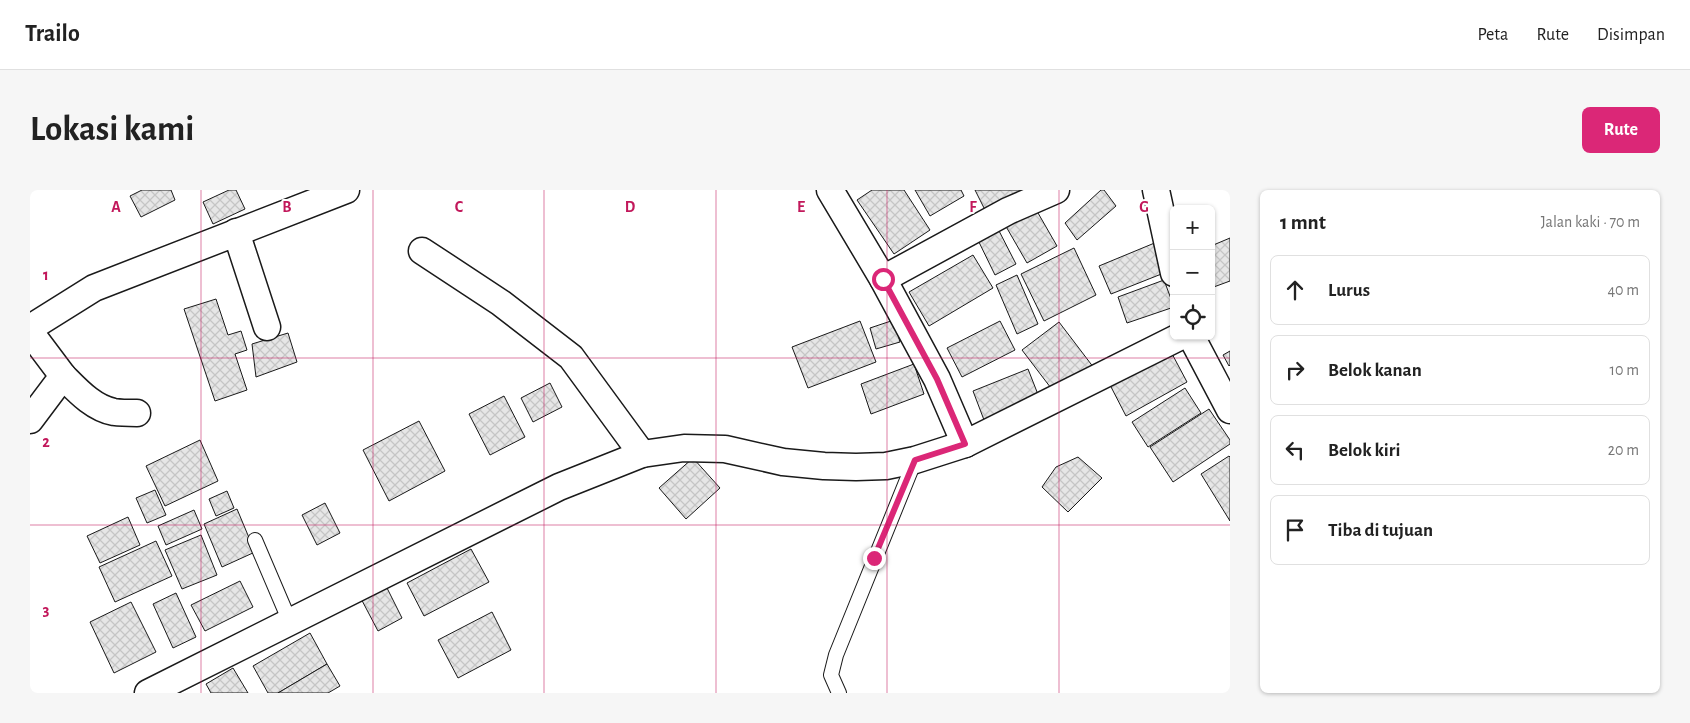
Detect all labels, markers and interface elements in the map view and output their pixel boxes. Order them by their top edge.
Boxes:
text: Trailo [25,22,80,46]
text: Peta [1477,26,1508,44]
text: Rute [1536,26,1569,44]
text: Disimpan [1597,26,1665,44]
button: Rute [1582,107,1660,153]
text: Lokasi kami [30,112,194,147]
text: A [111,199,121,215]
text: B [282,199,292,215]
text: C [455,199,464,215]
text: D [625,199,636,215]
text: E [797,199,805,215]
text: F [969,199,977,215]
text: G [1139,199,1149,215]
map controls [1170,205,1215,340]
button: + [1170,205,1215,250]
text: 1 mnt [1280,212,1326,233]
text: Jalan kaki · 70 m [1541,214,1640,230]
button: − [1170,250,1215,295]
text: 1 [43,267,49,283]
route start [872,268,895,291]
icon: ahead [1281,276,1309,304]
text: Lurus [1328,281,1370,300]
text: 40 m [1607,282,1639,298]
button: locate [1170,295,1215,340]
icon: right [1281,356,1309,384]
text: Belok kanan [1328,361,1422,380]
text: 10 m [1610,362,1639,378]
text: 2 [42,434,50,450]
icon: left [1281,436,1309,464]
text: Belok kiri [1328,441,1400,460]
text: 20 m [1608,442,1639,458]
icon: arrive [1281,516,1309,544]
text: Tiba di tujuan [1328,521,1433,540]
route end [863,547,886,570]
text: 3 [43,602,50,618]

